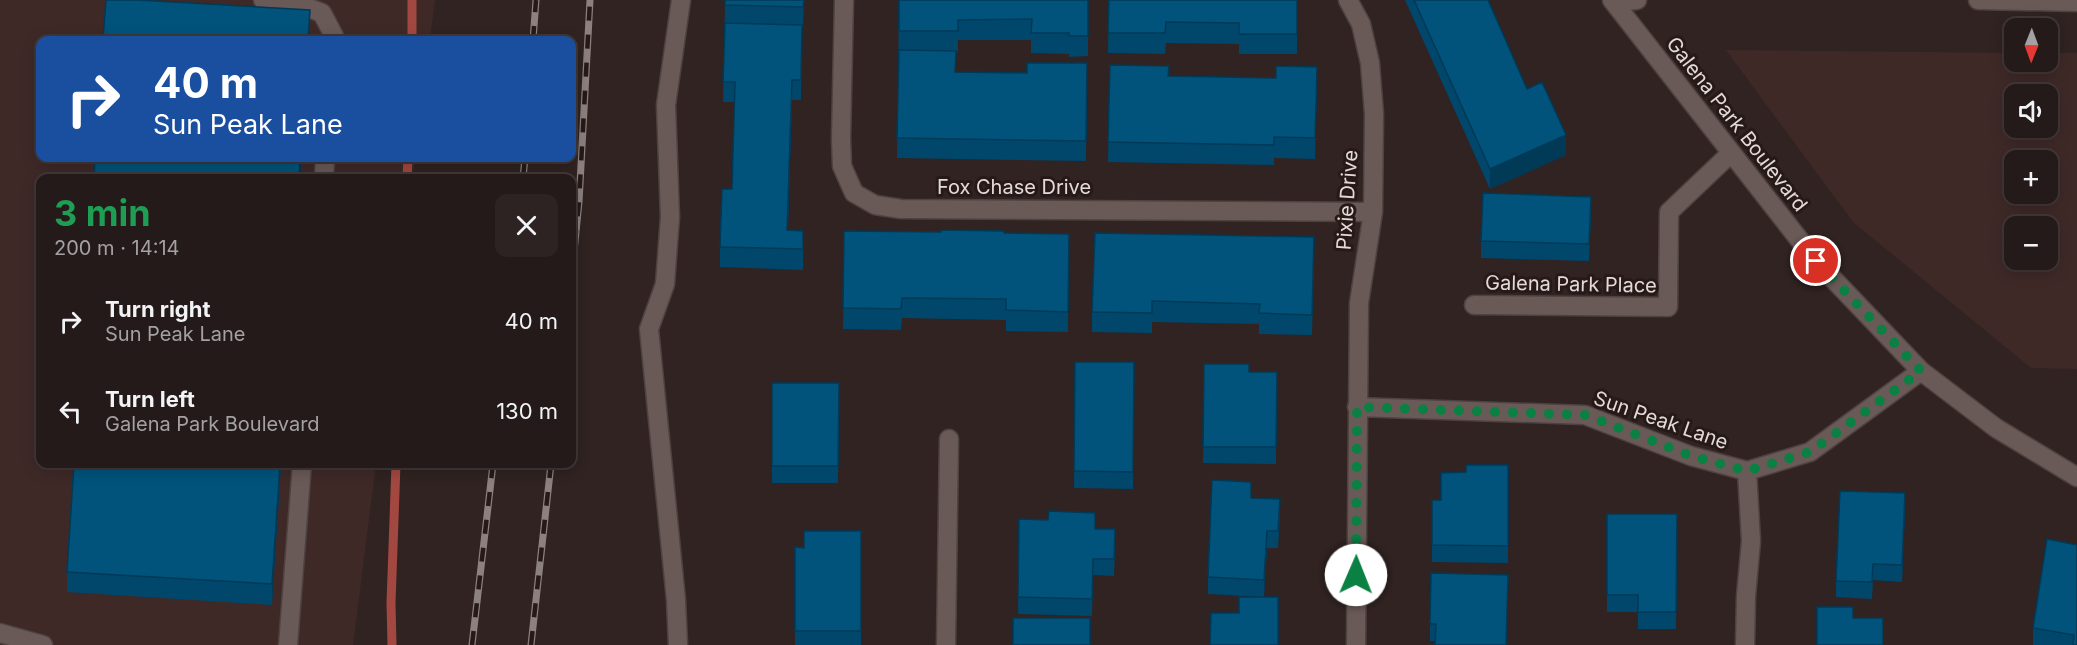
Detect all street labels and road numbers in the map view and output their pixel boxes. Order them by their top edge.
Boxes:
street label: Galena Park Boulevard [1661,32,1813,216]
street label: Pixie Drive [1332,149,1362,251]
street label: Fox Chase Drive [937,175,1091,199]
street label: Galena Park Place [1485,271,1657,297]
street label: Sun Peak Lane [1591,386,1731,454]

